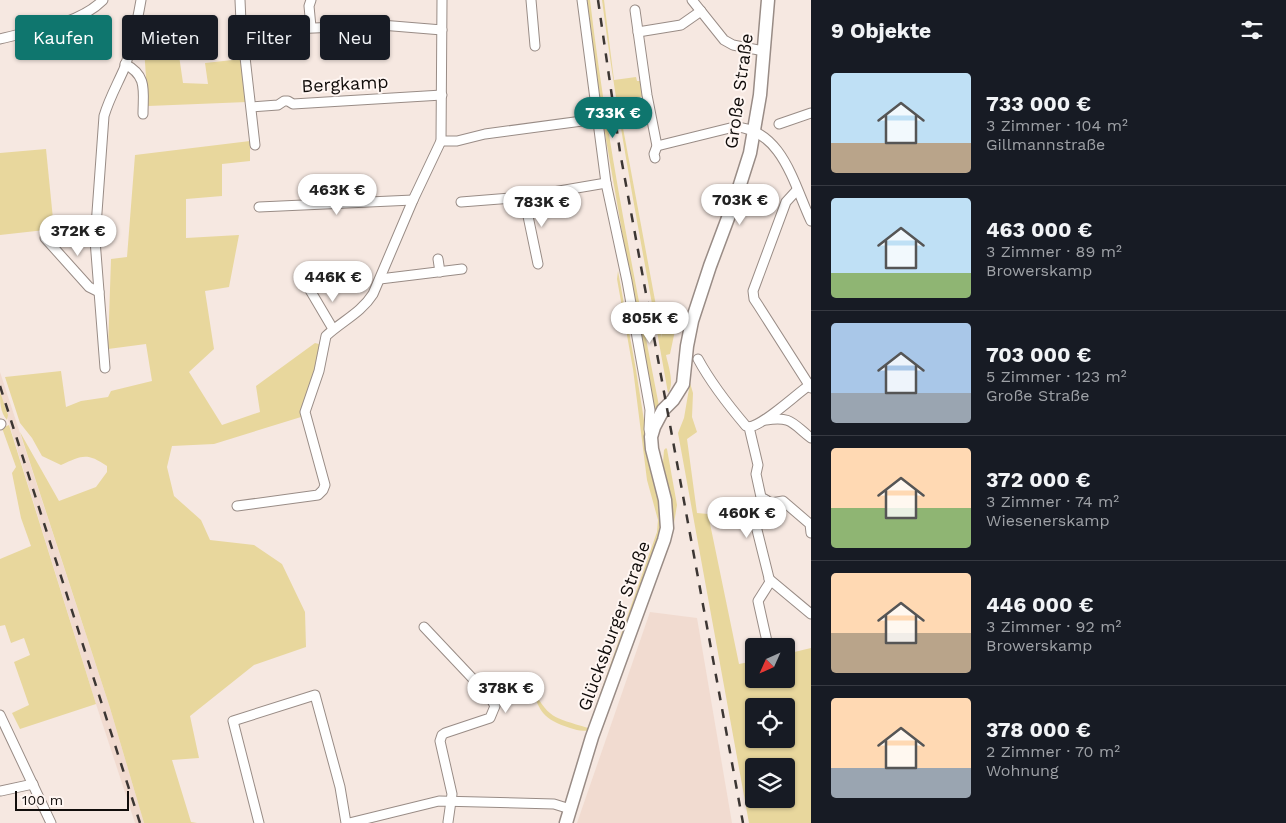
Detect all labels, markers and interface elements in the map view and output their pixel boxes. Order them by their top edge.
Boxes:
chip: Kaufen [15,15,112,60]
chip: Mieten [122,15,218,60]
chip: Filter [228,15,310,60]
chip: Neu [320,15,390,60]
icon: filters [1238,16,1266,44]
text: 9 Objekte [831,18,931,43]
street label: Große Straße [720,32,757,150]
street label: Bergkamp [301,71,389,96]
text: 733 000 € [986,91,1091,116]
icon: home [871,93,931,153]
pin: 733K € [572,96,654,139]
text: 733K € [585,103,641,122]
text: 3 Zimmer · 104 m² [986,116,1128,135]
text: Gillmannstraße [986,135,1105,154]
pin: 463K € [296,174,378,216]
text: 463K € [309,180,365,199]
pin: 703K € [699,184,781,226]
pin: 783K € [501,186,583,228]
text: 703K € [712,190,768,209]
text: 783K € [514,192,570,211]
pin: 372K € [37,214,119,257]
text: 463 000 € [986,217,1092,242]
icon: home [871,218,931,278]
text: 372K € [50,221,106,240]
text: 3 Zimmer · 89 m² [986,242,1122,261]
pin: 446K € [292,260,374,303]
text: Browerskamp [986,261,1092,280]
text: 446K € [304,267,362,286]
pin: 805K € [609,302,691,344]
text: 805K € [622,308,678,327]
text: 703 000 € [986,342,1091,367]
icon: home [871,343,931,403]
text: 5 Zimmer · 123 m² [986,367,1127,386]
text: Große Straße [986,386,1089,405]
text: 372 000 € [986,467,1090,492]
icon: home [871,468,931,528]
text: 3 Zimmer · 74 m² [986,492,1119,511]
pin: 460K € [706,496,788,539]
text: 460K € [718,503,776,522]
text: Wiesenerskamp [986,511,1110,530]
street label: Glücksburger Straße [573,538,654,714]
text: 446 000 € [986,592,1093,617]
icon: home [871,593,931,653]
text: 3 Zimmer · 92 m² [986,617,1121,636]
text: Browerskamp [986,636,1092,655]
north arrow [745,638,795,688]
map controls [745,638,795,808]
pin: 378K € [465,672,547,714]
text: 378K € [478,678,534,697]
button: locate [745,698,795,748]
text: 378 000 € [986,717,1091,742]
icon: home [871,718,931,778]
text: 2 Zimmer · 70 m² [986,742,1120,761]
button: layers [745,758,795,808]
text: Wohnung [986,761,1059,780]
scale bar [15,788,129,811]
text: 100 m [22,792,63,808]

